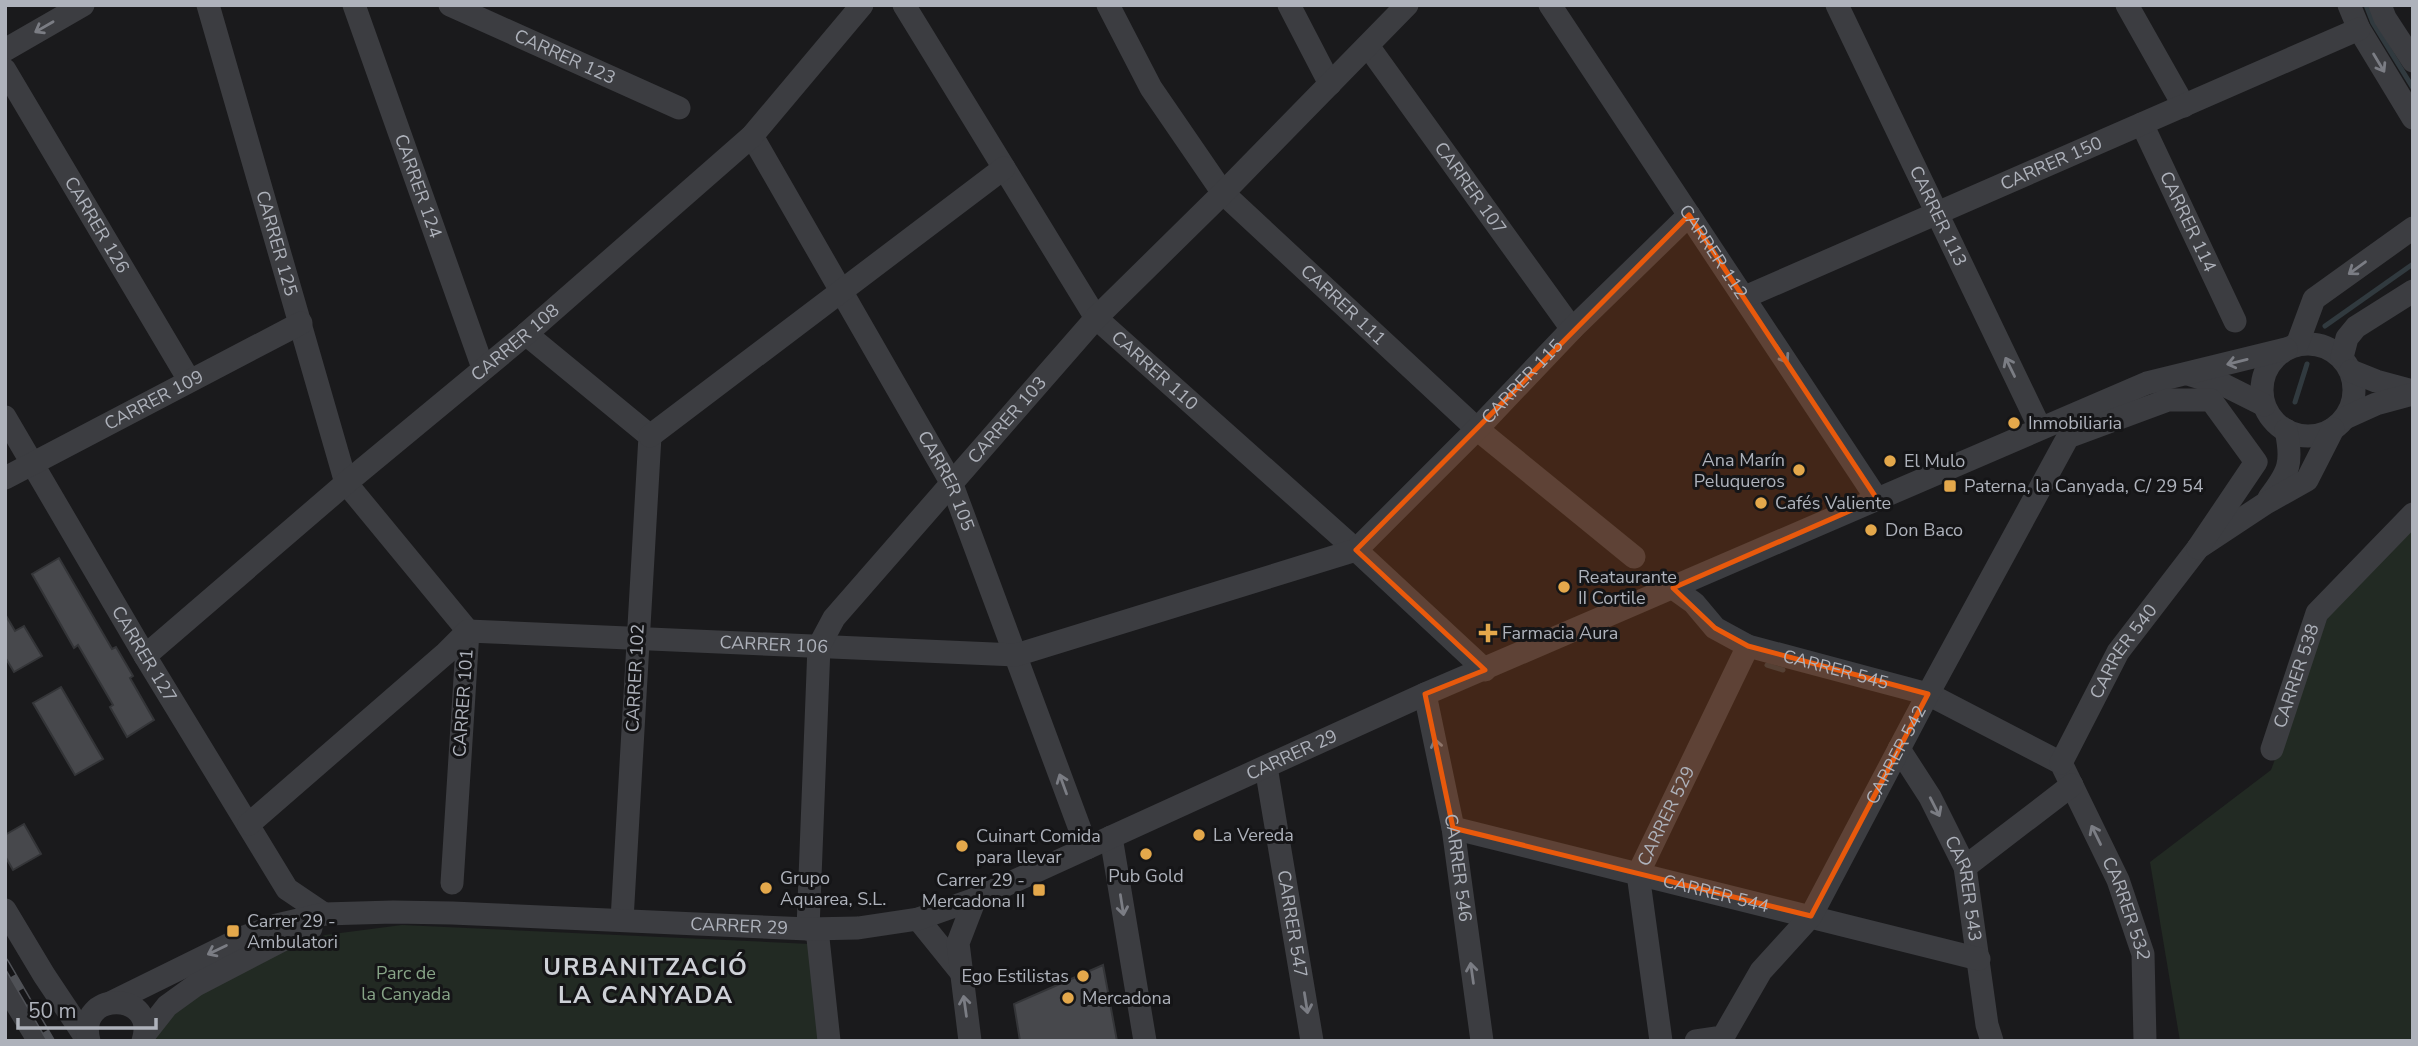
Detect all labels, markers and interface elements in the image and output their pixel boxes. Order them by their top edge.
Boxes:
one-way arrow [35,20,55,34]
street label: CARRER 123 [510,23,619,90]
one-way arrow [2373,52,2387,72]
street label: CARRER 124 [389,131,448,241]
street label: CARRER 150 [1997,131,2106,196]
street label: CARRER 107 [1429,137,1512,239]
street label: CARRER 113 [1904,162,1973,270]
street label: CARRER 114 [2154,167,2222,276]
street label: CARRER 126 [59,172,135,278]
street label: CARRER 125 [250,188,303,299]
street label: CARRER 112 [1673,200,1753,304]
street label: CARRER 111 [1295,259,1391,351]
one-way arrow [2348,261,2367,275]
street label: CARRER 108 [466,298,564,387]
street label: CARRER 110 [1106,325,1203,416]
street label: CARRER 115 [1476,334,1568,429]
one-way arrow [1775,344,1789,363]
one-way arrow [2226,356,2249,369]
one-way arrow [2003,357,2017,378]
street label: CARRER 109 [100,364,208,436]
street label: CARRER 103 [962,371,1052,469]
place label: Inmobiliaria [2028,411,2122,435]
marker: Inmobiliaria [2006,415,2022,431]
street label: CARRER 105 [912,426,980,534]
place label: Ana Marín Peluqueros [1694,448,1785,493]
place label: El Mulo [1904,449,1965,473]
marker: El Mulo [1882,453,1898,469]
marker: Ana Marín Peluqueros [1791,462,1807,478]
place label: Paterna, la Canyada, C/ 29 54 [1964,474,2204,498]
marker: Paterna, la Canyada, C/ 29 54 [1942,478,1958,494]
place label: Cafés Valiente [1775,491,1891,515]
marker: Cafés Valiente [1753,495,1769,511]
place label: Don Baco [1885,518,1963,542]
marker: Don Baco [1863,522,1879,538]
place label: Reataurante II Cortile [1578,565,1677,610]
marker: Reataurante II Cortile [1556,579,1572,595]
street label: CARRER 540 [2084,599,2163,703]
street label: CARRER 127 [106,601,182,707]
place label: Farmacia Aura [1502,621,1618,645]
street label: CARRER 538 [2268,621,2325,731]
street label: CARRER 102 [620,623,650,733]
marker: Farmacia Aura [1480,625,1496,641]
street label: CARRER 106 [719,630,829,659]
street label: CARRER 545 [1780,644,1891,695]
street label: CARRER 101 [447,648,479,758]
street label: CARRER 542 [1860,701,1932,808]
street label: CARRER 29 [1242,724,1341,786]
one-way arrow [1429,738,1443,761]
street label: CARRER 529 [1632,762,1700,870]
one-way arrow [1056,774,1068,796]
one-way arrow [1929,796,1943,817]
street label: CARRER 546 [1438,812,1478,923]
place label: La Vereda [1213,823,1294,847]
place label: Cuinart Comida para llevar [976,824,1101,869]
one-way arrow [2089,825,2102,846]
marker: La Vereda [1191,827,1207,843]
street label: CARRER 543 [1939,831,1987,943]
marker: Cuinart Comida para llevar [954,838,970,854]
marker: Pub Gold [1138,846,1154,862]
street label: CARRER 532 [2096,853,2155,960]
place label: Pub Gold [1108,864,1184,888]
place label: Grupo Aquarea, S.L. [780,866,886,911]
place label: Carrer 29 - Mercadona II [922,868,1025,913]
street label: CARRER 547 [1271,868,1313,979]
street label: CARRER 544 [1660,869,1772,918]
marker: Grupo Aquarea, S.L. [758,880,774,896]
marker: Carrer 29 - Mercadona II [1031,882,1047,898]
one-way arrow [1116,893,1129,916]
place label: Carrer 29 - Ambulatori [247,909,338,954]
street label: CARRER 29 [690,912,789,940]
marker: Carrer 29 - Ambulatori [225,923,241,939]
one-way arrow [207,944,228,958]
district label: URBANITZACIÓ LA CANYADA [543,951,749,1011]
park label: Parc de la Canyada [361,961,451,1006]
one-way arrow [1466,962,1479,985]
place label: Ego Estilistas [961,964,1069,988]
marker: Ego Estilistas [1075,968,1091,984]
scale bar [18,986,156,1030]
place label: Mercadona [1082,986,1171,1010]
marker: Mercadona [1060,990,1076,1006]
one-way arrow [1300,991,1313,1014]
one-way arrow [958,995,971,1018]
text: 50 m [28,997,77,1025]

